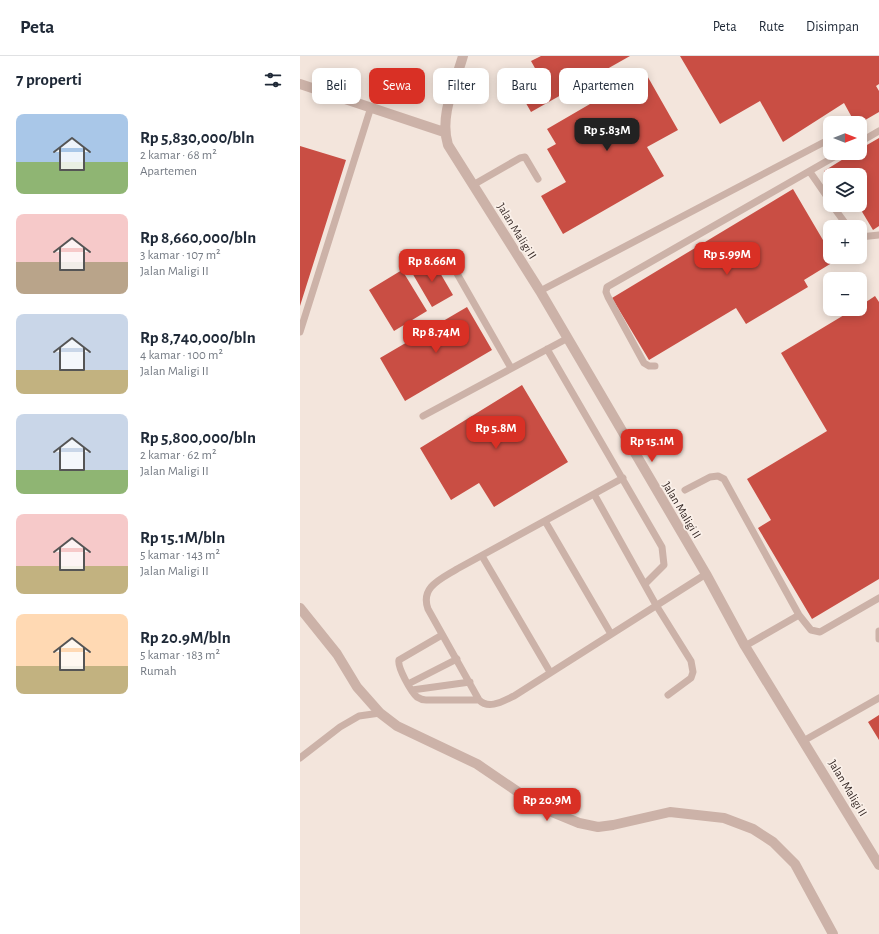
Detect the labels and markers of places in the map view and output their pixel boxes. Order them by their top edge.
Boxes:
pin: Rp 5.83M [566,118,648,152]
pin: Rp 5.99M [686,242,768,276]
pin: Rp 8.66M [391,249,473,283]
pin: Rp 8.74M [395,320,477,354]
pin: Rp 5.8M [459,416,533,450]
pin: Rp 15.1M [611,429,693,463]
pin: Rp 20.9M [506,788,588,822]

